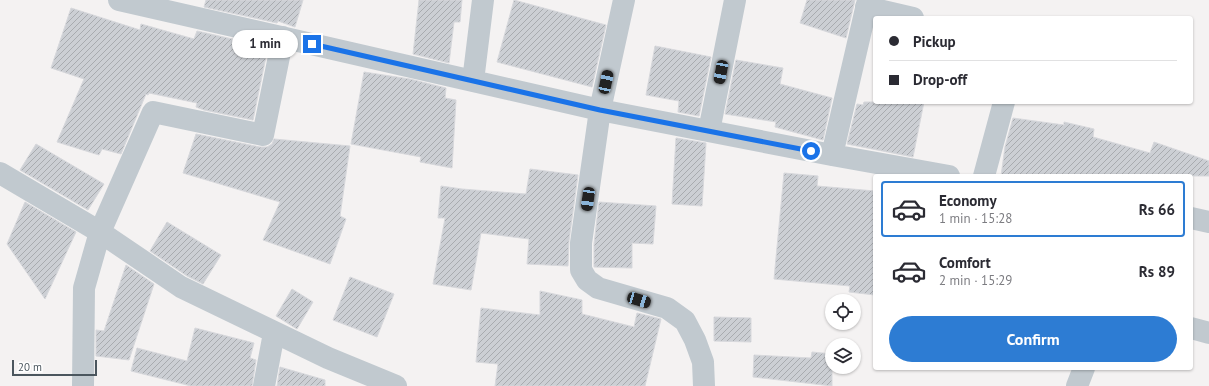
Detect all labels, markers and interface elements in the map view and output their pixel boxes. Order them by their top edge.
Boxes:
callout: 1 min [232,30,298,58]
text: Pickup [913,32,956,51]
text: 1 min [249,35,281,52]
route end [303,35,321,53]
car [713,59,729,85]
car [598,69,614,95]
text: Drop-off [913,70,967,89]
route start [802,142,820,160]
car [580,186,596,212]
icon: car [891,191,927,227]
text: Economy [939,191,997,210]
text: Rs 66 [1139,200,1175,219]
text: 1 min · 15:28 [939,210,1012,227]
icon: car [891,253,927,289]
text: Comfort [939,253,991,272]
text: Rs 89 [1139,262,1175,281]
text: 2 min · 15:29 [939,272,1012,289]
car [626,291,652,309]
map controls [825,294,861,374]
button: locate [825,294,861,330]
button: Confirm [889,316,1177,362]
button: layers [825,338,861,374]
scale bar [12,358,97,377]
text: 20 m [18,360,42,374]

